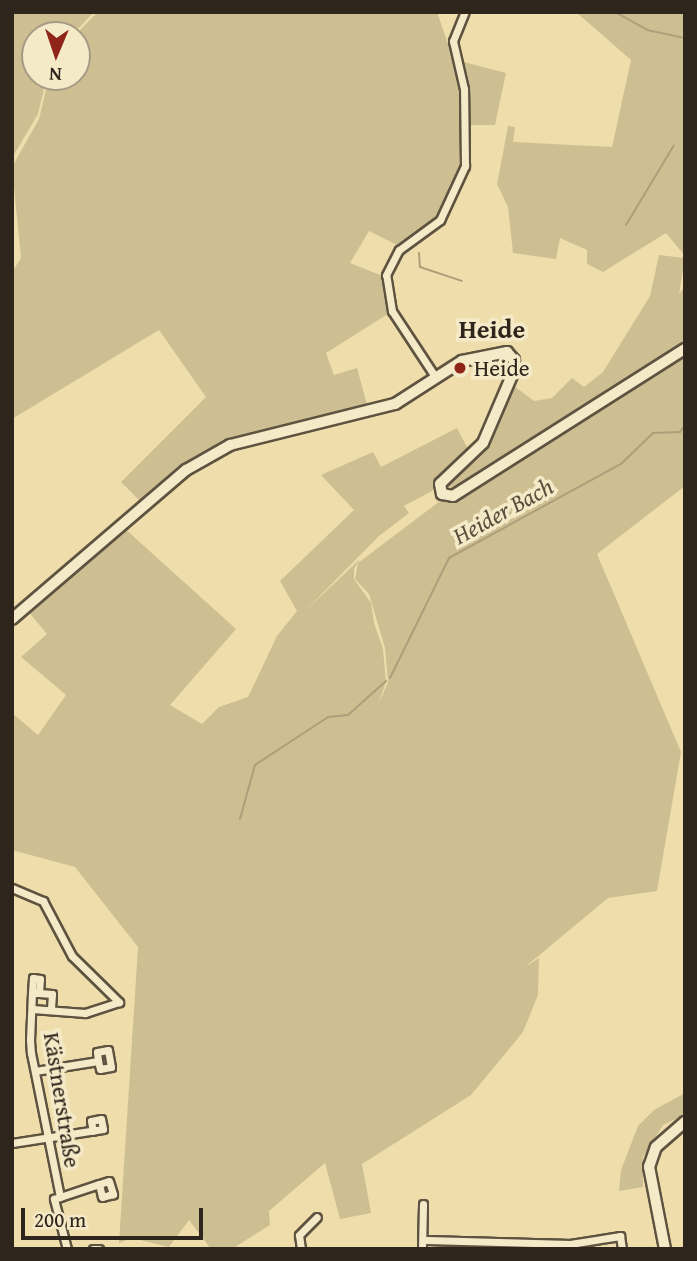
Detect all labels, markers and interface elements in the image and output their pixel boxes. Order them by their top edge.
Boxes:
north arrow [21,21,91,91]
text: N [49,61,62,89]
district label: Heide [459,313,525,345]
place label: Heide [474,354,530,382]
marker: Heide [452,360,468,376]
water label: Heider Bach [448,472,558,550]
street label: Kästnerstraße [38,1030,86,1170]
scale bar [24,1194,206,1238]
text: 200 m [34,1204,86,1235]

